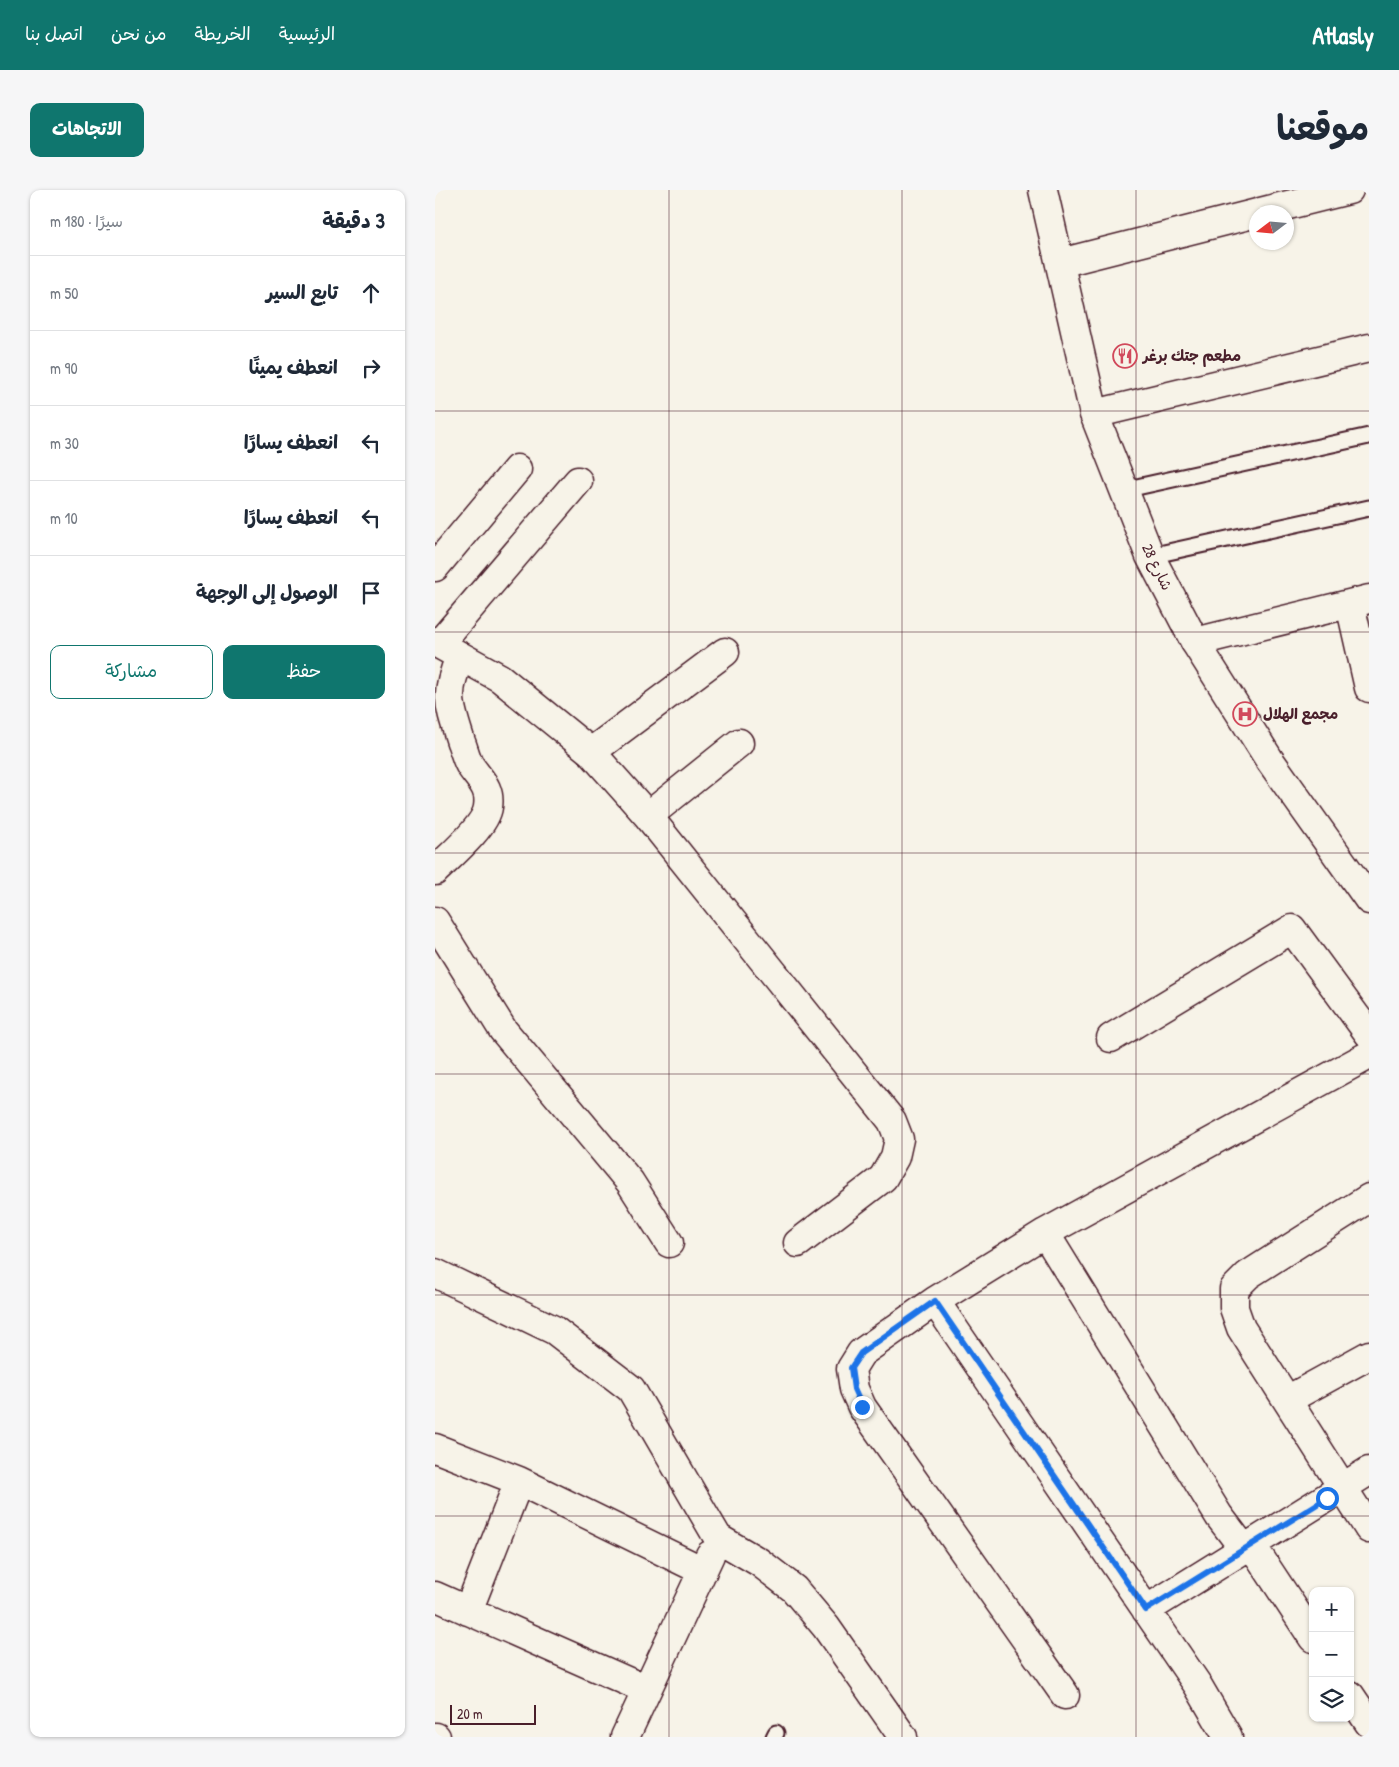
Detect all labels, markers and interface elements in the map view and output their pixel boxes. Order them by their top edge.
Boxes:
text: Atlasly [1312,19,1374,51]
text: اتصل بنا [25,21,83,46]
text: من نحن [111,21,167,46]
text: الخريطة [195,21,251,46]
text: الرئيسية [279,21,335,46]
button: الاتجاهات [30,103,144,157]
text: موقعنا [1276,104,1369,151]
north arrow [1249,205,1294,250]
text: 3 دقيقة [322,206,385,235]
text: سيرًا · 180 m [50,210,123,232]
text: تابع السير [266,279,338,305]
icon: ahead [357,279,385,307]
text: 50 m [50,282,79,304]
restaurant icon: مطعم جتك برغر [1112,343,1138,369]
place label: مطعم جتك برغر [1141,345,1241,367]
text: انعطف يمينًا [249,354,338,380]
icon: right [357,354,385,382]
text: 90 m [50,357,78,379]
text: انعطف يسارًا [244,429,338,455]
icon: left [357,429,385,457]
text: 30 m [50,432,79,454]
text: انعطف يسارًا [244,504,338,530]
icon: left [357,504,385,532]
text: 10 m [50,507,78,529]
street label: شارع 28 [1137,540,1178,594]
text: الوصول إلى الوجهة [196,579,338,605]
icon: arrive [357,579,385,607]
button: مشاركة [50,645,213,699]
button: حفظ [223,645,385,699]
hospital icon: مجمع الهلال [1232,701,1258,727]
place label: مجمع الهلال [1263,703,1338,725]
route end [851,1396,874,1419]
route start [1316,1487,1339,1510]
map controls [1309,1587,1354,1722]
button: + [1309,1587,1354,1632]
button: − [1309,1632,1354,1677]
button: layers [1309,1677,1354,1722]
scale bar [450,1702,536,1725]
text: 20 m [457,1704,483,1723]

